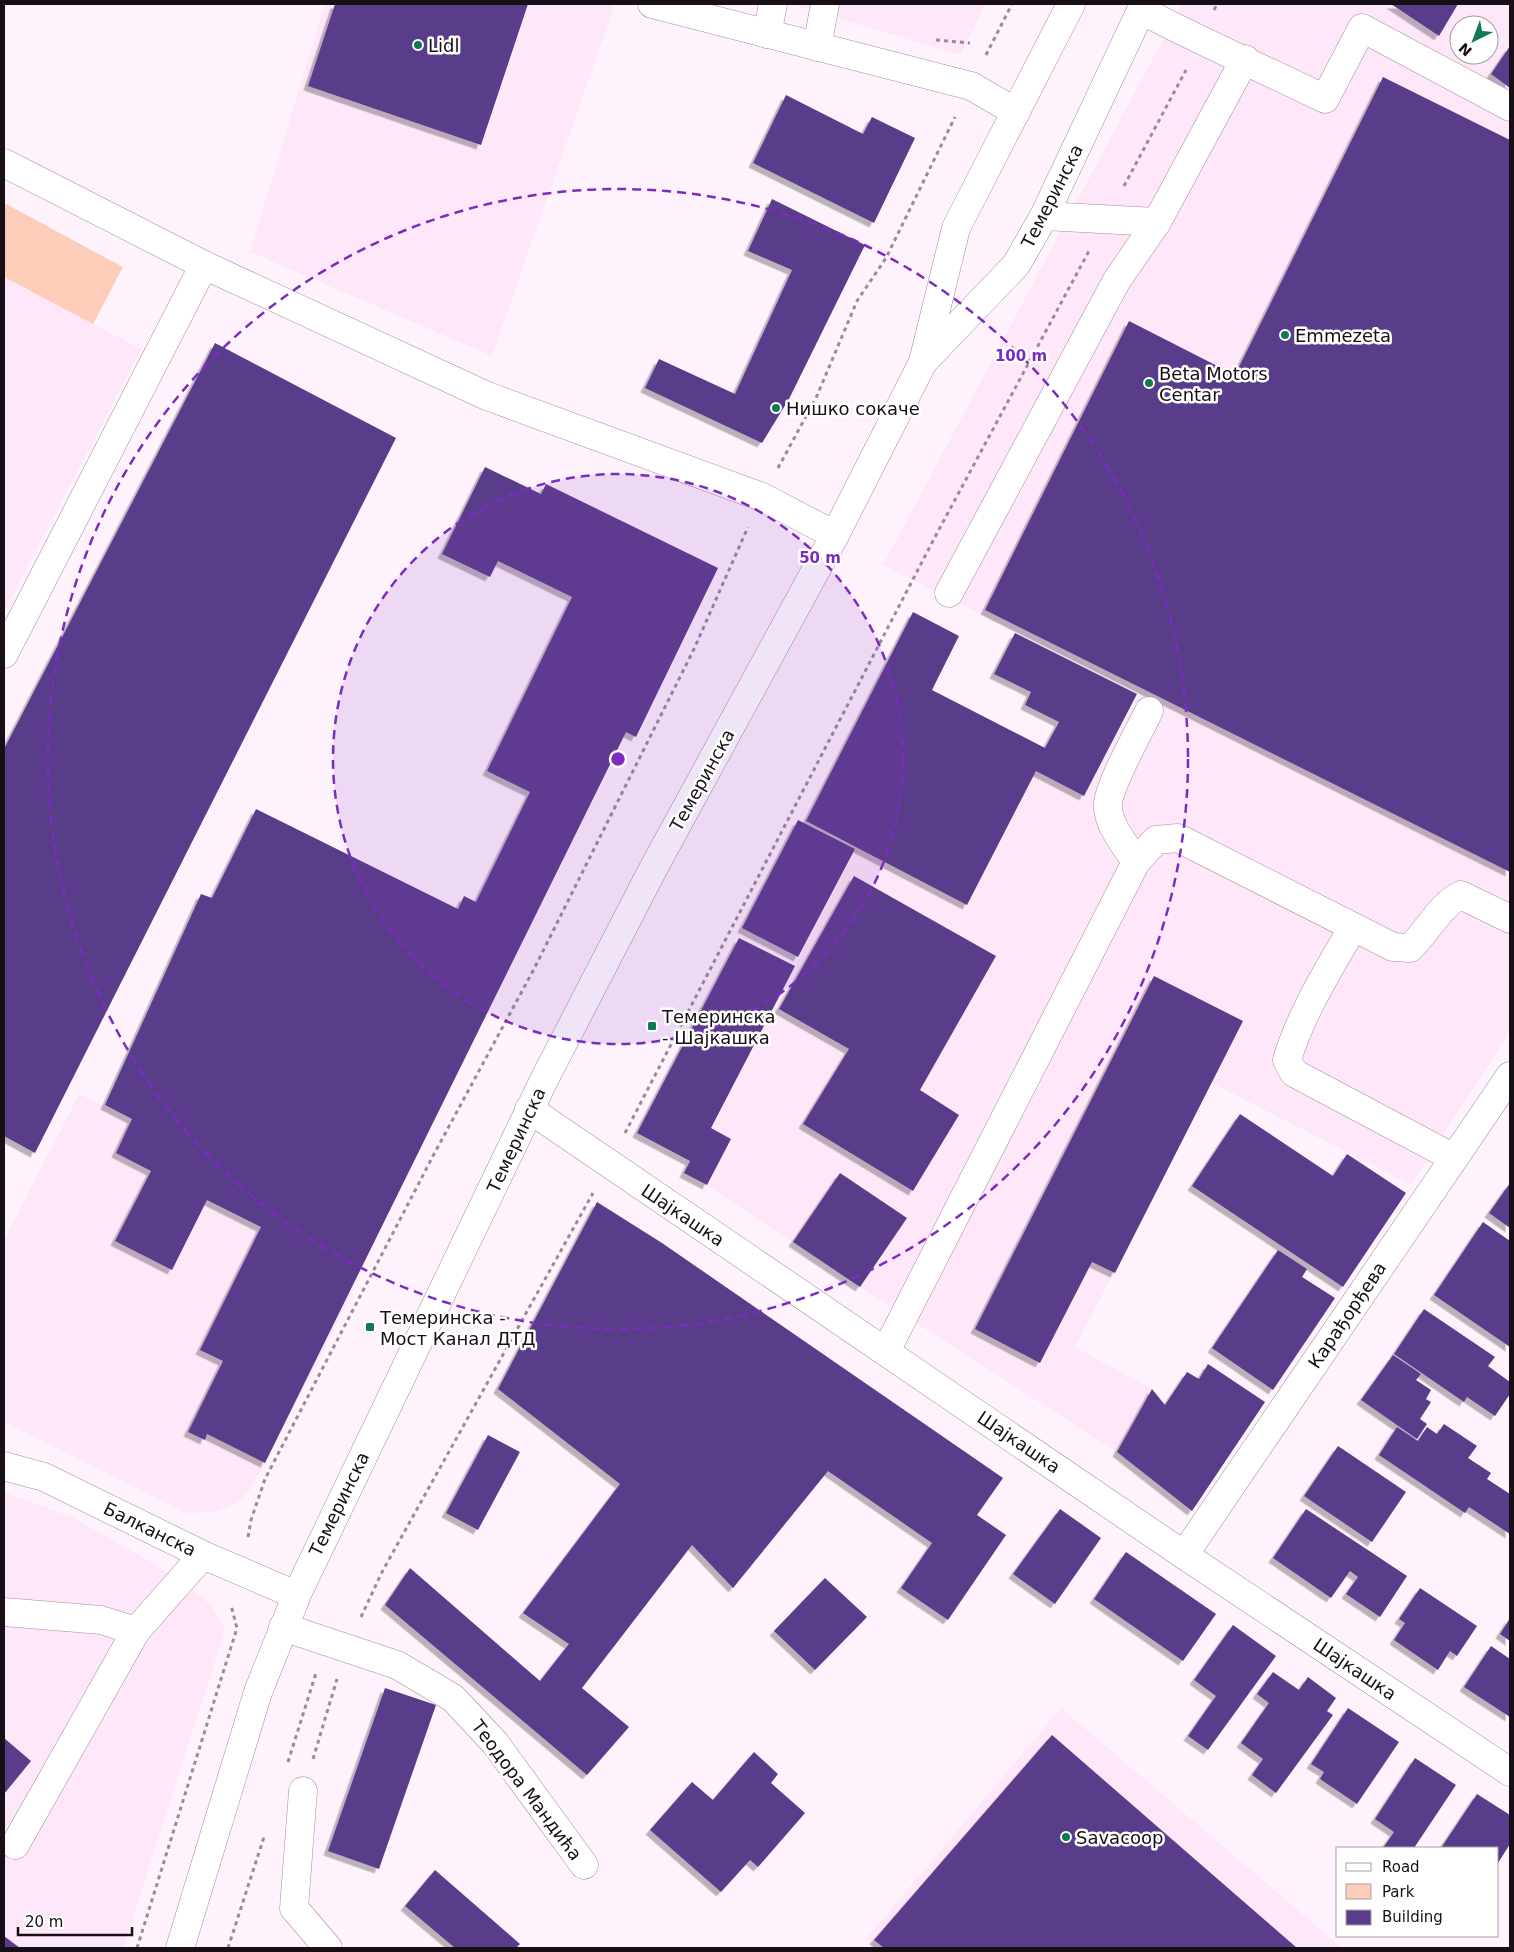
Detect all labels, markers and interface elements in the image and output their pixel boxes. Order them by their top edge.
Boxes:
north arrow [1449,15,1499,65]
place label: Lidl [428,35,459,56]
marker: Lidl [412,39,424,51]
text: N [1456,40,1475,60]
street label: Темеринска [1016,141,1087,252]
place label: Emmezeta [1295,325,1391,346]
marker: Emmezeta [1279,329,1291,341]
text: 100 m [995,347,1047,365]
place label: Beta Motors Centar [1159,363,1268,405]
marker: Beta Motors Centar [1143,377,1155,389]
place label: Нишко сокаче [786,398,920,419]
marker: Нишко сокаче [770,402,782,414]
text: 50 m [799,549,841,567]
street label: Темеринска [665,725,739,836]
centre of rings [609,750,627,768]
place label: Темеринска - Шајкашка [661,1006,775,1048]
marker: Темеринска - Шајкашка [646,1020,658,1032]
street label: Темеринска [482,1084,549,1197]
street label: Шајкашка [638,1180,728,1250]
street label: Карађорђева [1304,1258,1390,1372]
place label: Темеринска - Мост Канал ДТД [379,1307,536,1349]
marker: Темеринска - Мост Канал ДТД [364,1321,376,1333]
street label: Шајкашка [974,1407,1064,1477]
street label: Темеринска [304,1448,373,1560]
street label: Балканска [100,1498,200,1560]
street label: Шајкашка [1310,1634,1400,1704]
street label: Теодора Мандића [467,1715,587,1864]
place label: Savacoop [1076,1827,1164,1848]
marker: Savacoop [1060,1831,1072,1843]
legend [1336,1847,1499,1937]
text: Road [1382,1858,1420,1876]
text: Park [1382,1883,1415,1901]
scale bar [18,1904,131,1936]
text: Building [1382,1908,1443,1926]
text: 20 m [25,1913,63,1931]

